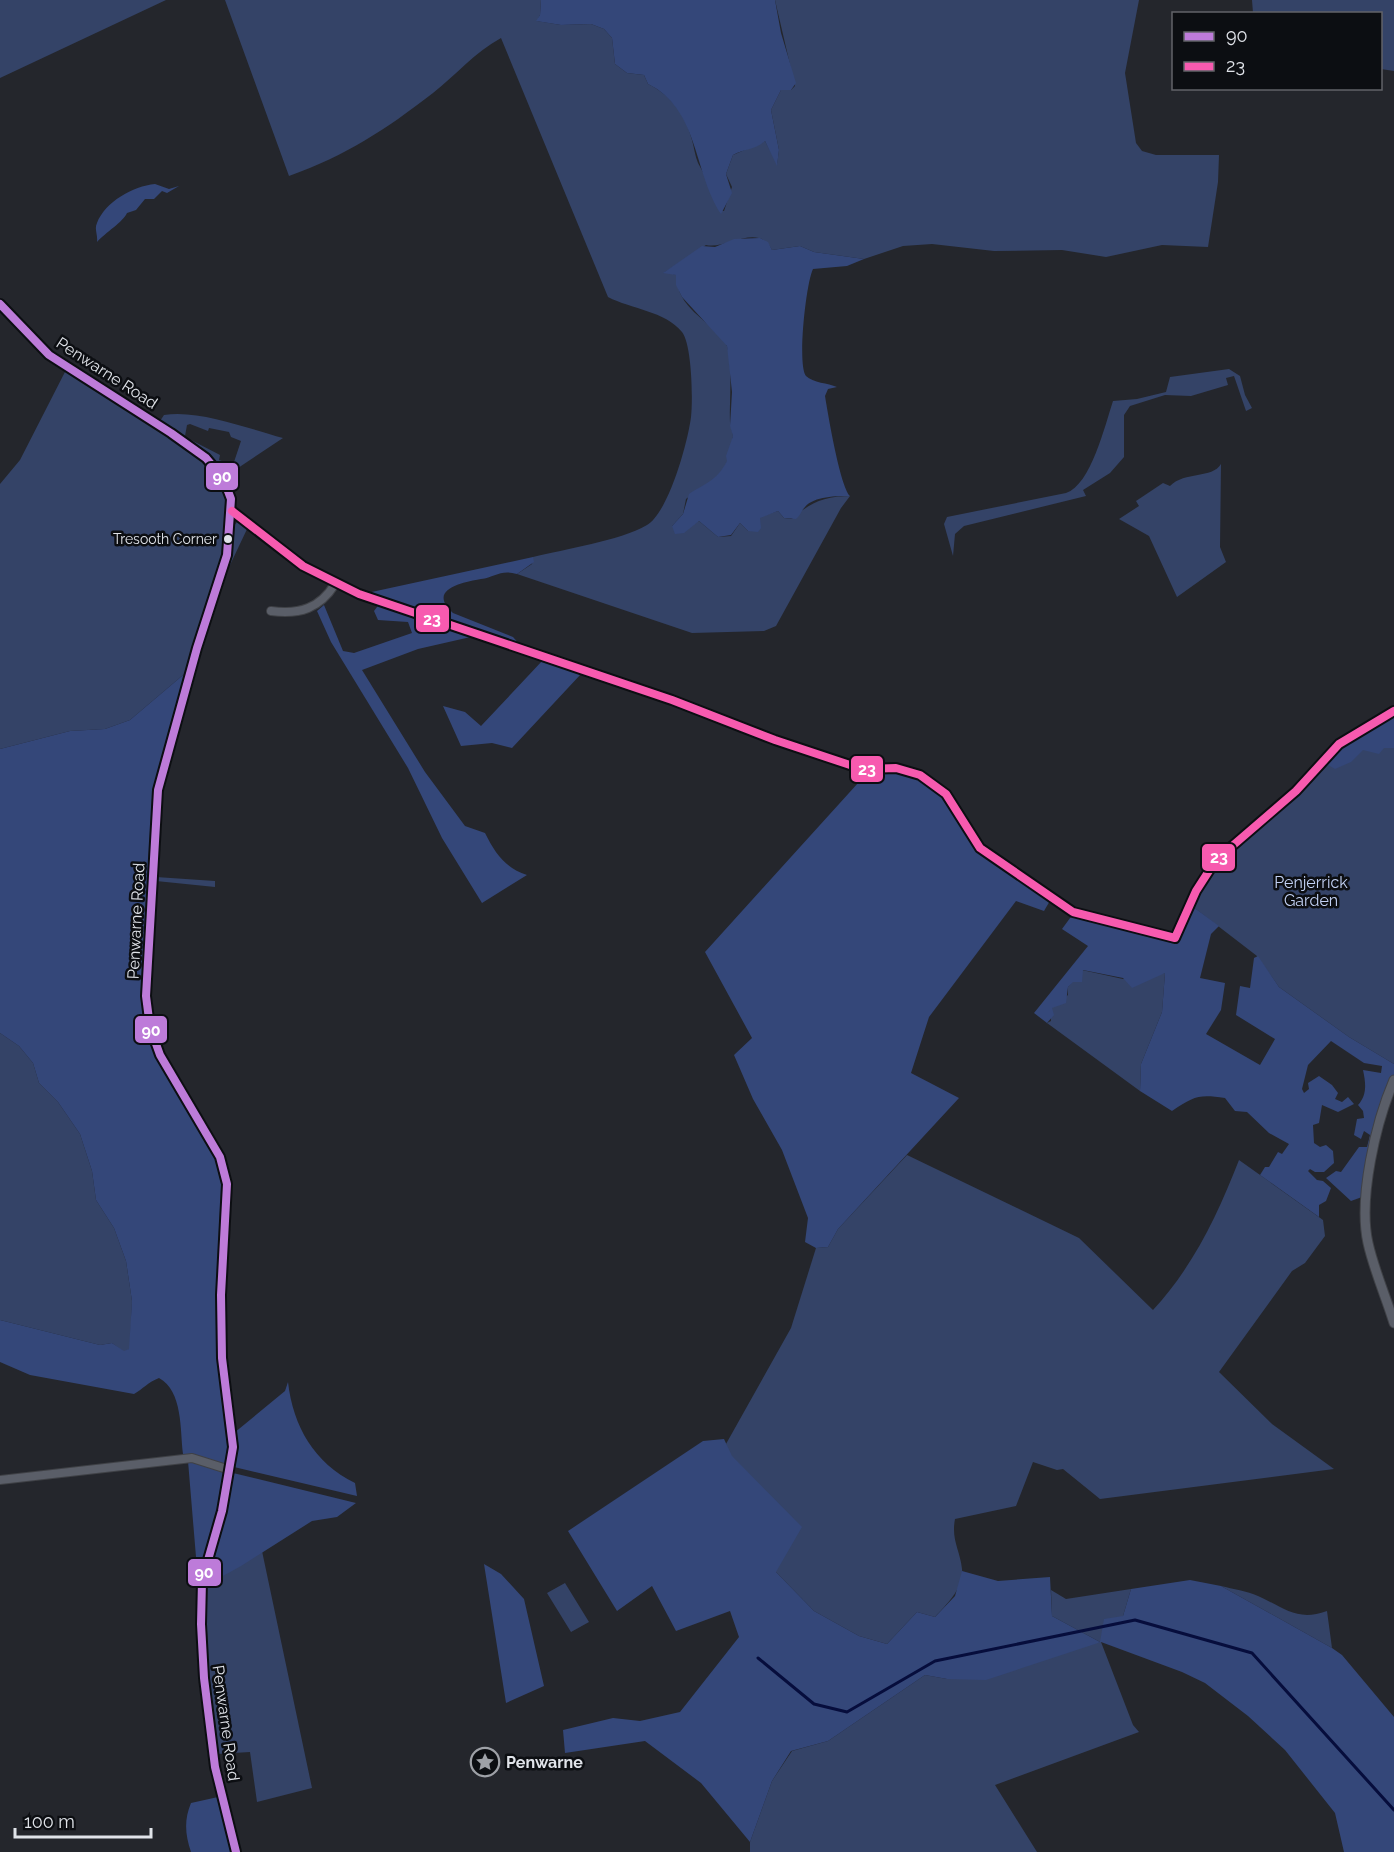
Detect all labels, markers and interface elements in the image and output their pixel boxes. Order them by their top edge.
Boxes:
legend [1172,12,1382,90]
text: 90 [1226,25,1248,46]
text: 23 [1226,55,1245,76]
street label: Penwarne Road [53,333,161,413]
line badge: 90 [205,462,239,491]
text: 90 [212,467,232,486]
place label: Tresooth Corner [113,531,217,547]
marker: Tresooth Corner [222,533,234,545]
line badge: 23 [415,604,450,633]
text: 23 [423,610,441,629]
line badge: 23 [850,755,884,783]
text: 23 [858,760,876,779]
line badge: 23 [1201,843,1236,872]
text: 23 [1210,848,1228,867]
street label: Penwarne Road [123,862,149,980]
park label: Penjerrick Garden [1274,873,1348,910]
line badge: 90 [134,1015,168,1044]
text: 90 [141,1021,161,1040]
line badge: 90 [187,1558,222,1587]
text: 90 [194,1563,214,1582]
street label: Penwarne Road [208,1664,244,1782]
place icon: Penwarne [469,1746,501,1778]
place label: Penwarne [506,1753,583,1772]
scale bar [15,1801,152,1839]
text: 100 m [24,1811,75,1832]

